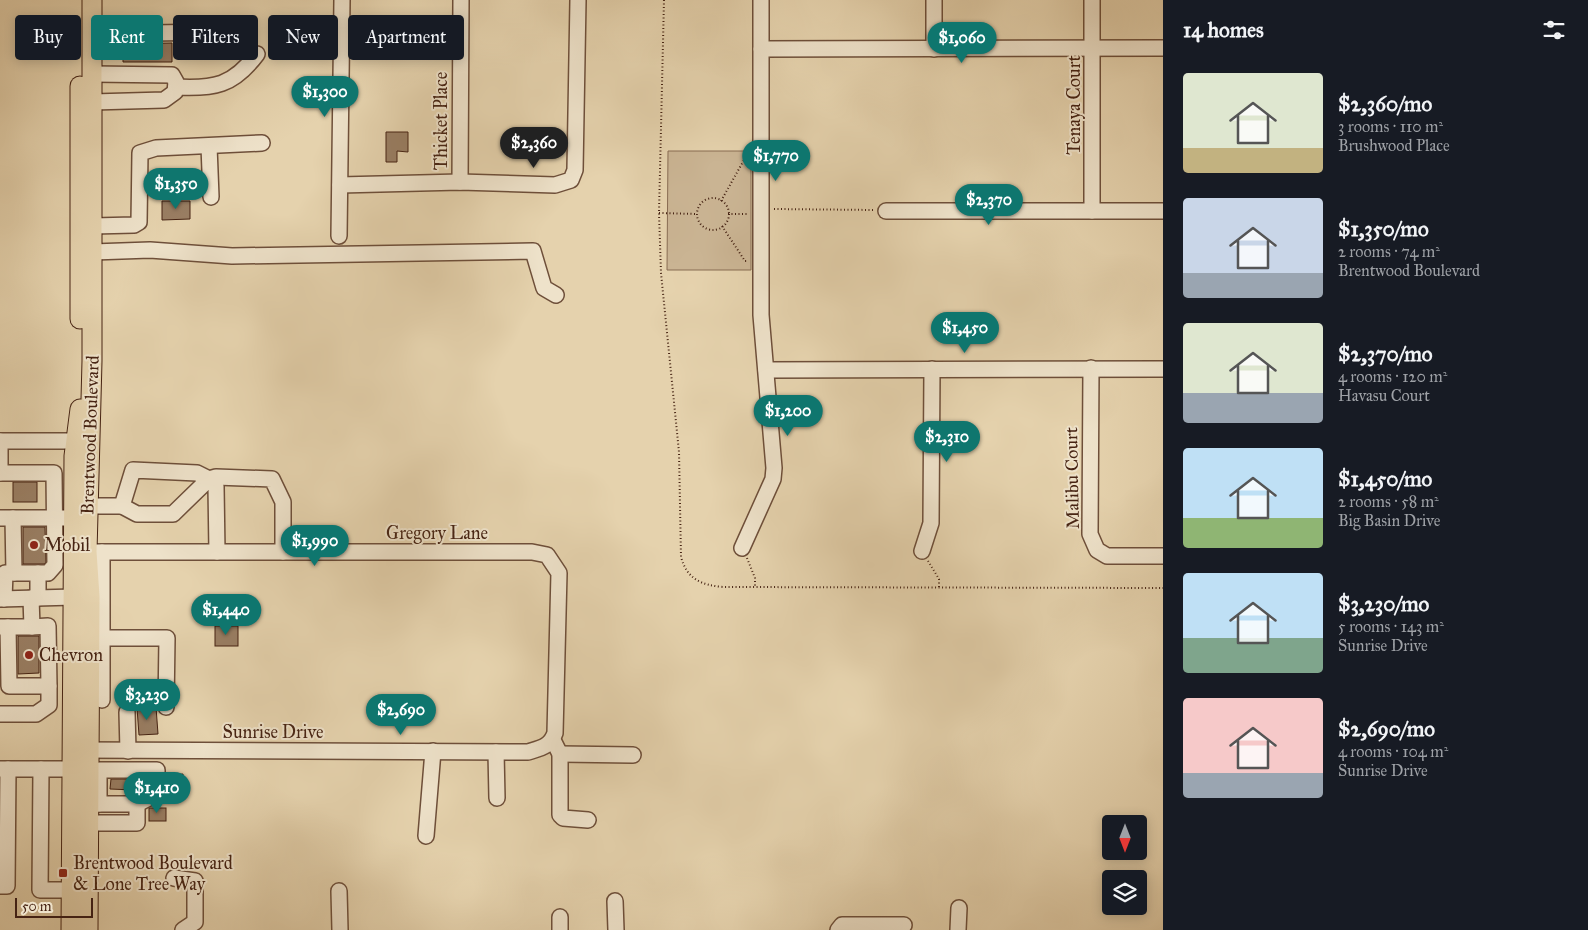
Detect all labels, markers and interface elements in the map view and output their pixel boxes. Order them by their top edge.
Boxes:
chip: Buy [15,15,81,60]
chip: Rent [91,15,163,60]
chip: Filters [173,15,258,60]
chip: New [268,15,338,60]
chip: Apartment [348,15,464,60]
icon: filters [1540,16,1568,44]
text: 14 homes [1183,17,1264,43]
pin: $1,060 [921,22,1003,64]
text: $1,060 [939,28,985,47]
street label: Tenaya Court [1063,55,1085,155]
street label: Thicket Place [430,72,452,170]
pin: $1,300 [284,76,366,118]
text: $1,300 [302,82,348,101]
text: $2,360/mo [1338,91,1432,117]
icon: home [1223,93,1283,153]
text: 3 rooms · 110 m² [1338,117,1443,136]
pin: $2,360 [493,126,575,169]
text: $2,360 [511,133,557,152]
text: Brushwood Place [1338,136,1450,155]
pin: $1,770 [735,140,817,182]
text: $1,770 [753,146,799,165]
pin: $1,350 [135,168,217,210]
text: $1,350 [154,174,198,193]
pin: $2,370 [948,184,1030,226]
text: $2,370 [966,190,1012,209]
text: $1,350/mo [1338,216,1429,242]
icon: home [1223,218,1283,278]
text: 2 rooms · 74 m² [1338,242,1440,261]
text: Brentwood Boulevard [1338,261,1480,280]
pin: $1,450 [924,312,1006,354]
text: $1,450 [942,318,988,337]
text: $2,370/mo [1338,341,1433,367]
icon: home [1223,343,1283,403]
street label: Brentwood Boulevard [76,355,104,515]
text: 4 rooms · 120 m² [1338,367,1447,386]
text: Havasu Court [1338,386,1430,405]
pin: $1,200 [747,394,829,437]
text: $1,200 [765,401,811,420]
pin: $2,310 [906,420,988,463]
street label: Malibu Court [1060,426,1084,529]
text: $2,310 [925,427,969,446]
text: $1,450/mo [1338,466,1432,492]
icon: home [1223,468,1283,528]
text: 2 rooms · 58 m² [1338,492,1439,511]
text: Big Basin Drive [1338,511,1440,530]
street label: Gregory Lane [386,522,488,545]
pin: $1,990 [274,524,356,567]
text: $1,990 [292,531,338,550]
place label: Mobil [44,534,90,556]
marker: Mobil [28,539,40,551]
text: $3,230/mo [1338,591,1429,617]
icon: home [1223,593,1283,653]
pin: $1,440 [185,594,267,636]
text: $1,440 [202,600,250,619]
text: 5 rooms · 143 m² [1338,617,1444,636]
text: Sunrise Drive [1338,636,1428,655]
place label: Chevron [39,644,103,666]
marker: Chevron [23,649,35,661]
pin: $3,230 [106,678,188,721]
text: $3,230 [125,685,169,704]
pin: $2,690 [360,694,442,736]
text: $2,690 [377,700,425,719]
text: $2,690/mo [1338,716,1435,742]
icon: home [1223,718,1283,778]
street label: Sunrise Drive [223,721,323,743]
text: 4 rooms · 104 m² [1338,742,1448,761]
text: Sunrise Drive [1338,761,1428,780]
pin: $1,410 [116,772,198,814]
text: $1,410 [135,778,179,797]
north arrow [1102,815,1148,860]
map controls [1102,815,1147,915]
place label: Brentwood Boulevard & Lone Tree Way [73,852,233,895]
marker: Brentwood Boulevard & Lone Tree Way [57,867,69,879]
button: layers [1102,870,1147,915]
scale bar [15,895,92,918]
text: 50 m [22,898,51,915]

